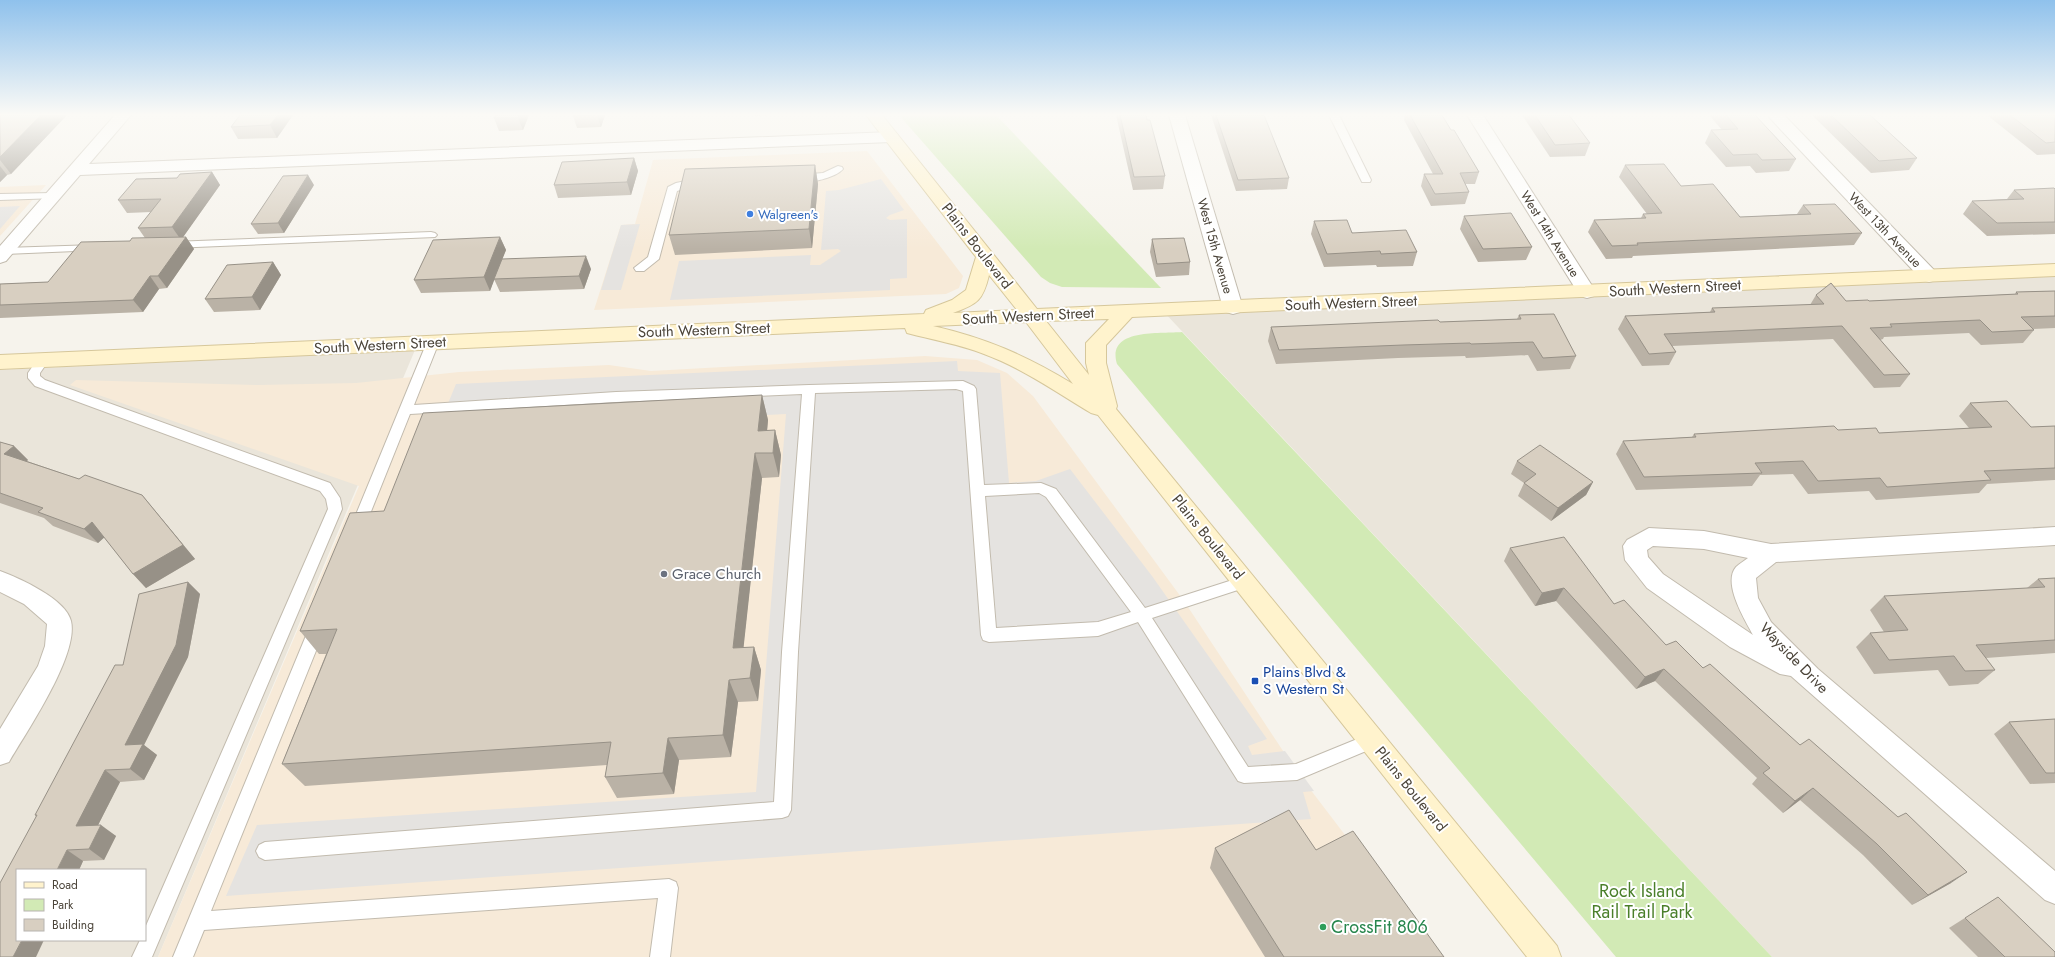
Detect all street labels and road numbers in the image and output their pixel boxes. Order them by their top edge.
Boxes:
street label: West 14th Avenue [1516,187,1584,281]
street label: West 13th Avenue [1844,188,1926,272]
street label: West 15th Avenue [1192,196,1238,296]
street label: Plains Boulevard [936,198,1018,294]
street label: South Western Street [1608,274,1742,302]
street label: South Western Street [1284,290,1418,316]
street label: South Western Street [961,302,1095,330]
street label: South Western Street [637,317,771,343]
street label: South Western Street [313,331,447,359]
street label: Plains Boulevard [1167,490,1249,584]
street label: Wayside Drive [1754,618,1834,699]
street label: Plains Boulevard [1370,742,1452,836]

